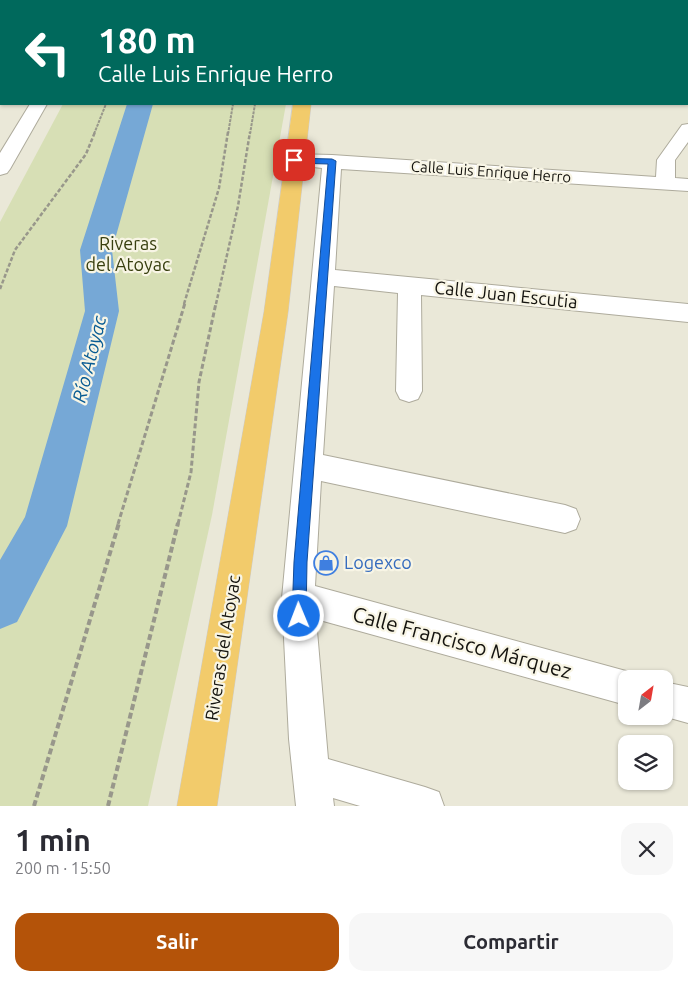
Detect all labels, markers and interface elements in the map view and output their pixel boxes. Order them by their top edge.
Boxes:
icon: left [15,20,80,85]
text: 180 m [98,20,196,60]
text: Calle Luis Enrique Herro [98,61,333,86]
pin [273,139,315,181]
icon: arrive [280,146,308,174]
street label: Calle Luis Enrique Herro [410,157,572,186]
park label: Riveras del Atoyac [86,233,170,274]
street label: Calle Juan Escutia [434,277,579,311]
water label: Río Atoyac [68,313,110,405]
shop icon: Logexco [313,550,339,576]
place label: Logexco [344,552,412,572]
street label: Riveras del Atoyac [201,574,243,722]
position arrow [272,589,324,641]
street label: Calle Francisco Márquez [350,601,574,683]
north arrow [618,670,672,725]
map controls [618,670,673,790]
button: layers [618,735,673,790]
text: 1 min [15,823,91,857]
button: close [621,823,673,875]
text: 200 m · 15:50 [15,859,111,877]
button: Salir [15,913,339,971]
button: Compartir [349,913,673,971]

